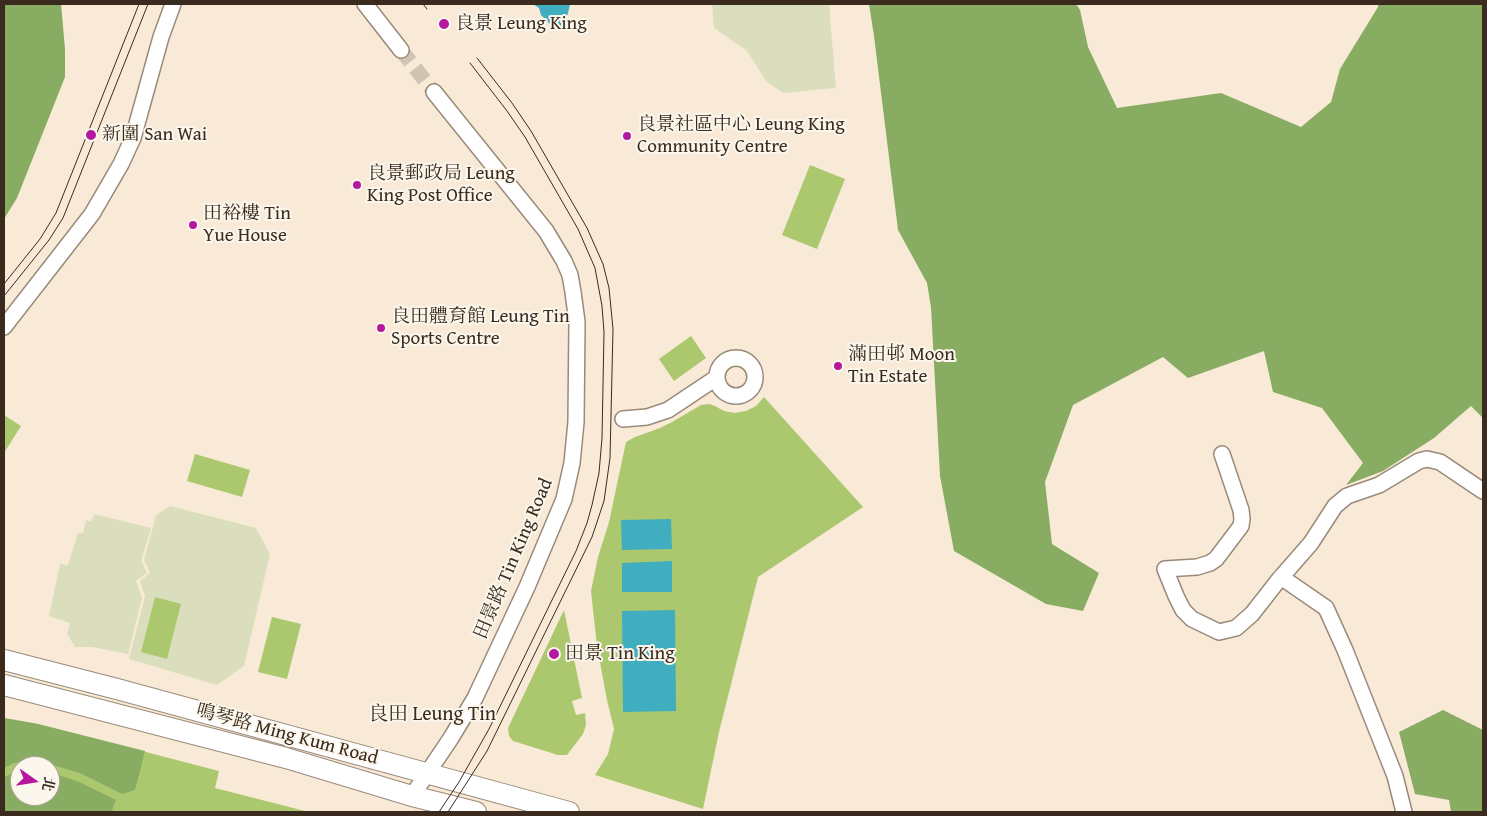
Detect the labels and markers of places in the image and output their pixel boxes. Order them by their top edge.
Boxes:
place label: 良景 Leung King [455,13,587,35]
marker: 良景 Leung King [437,17,451,31]
place label: 良景社區中心 Leung King Community Centre [637,114,845,158]
place label: 新圍 San Wai [102,124,207,146]
marker: 新圍 San Wai [84,128,98,142]
marker: 良景社區中心 Leung King Community Centre [621,130,633,142]
place label: 良景郵政局 Leung King Post Office [367,163,515,207]
marker: 良景郵政局 Leung King Post Office [351,179,363,191]
place label: 田裕樓 Tin Yue House [203,203,291,247]
marker: 田裕樓 Tin Yue House [187,219,199,231]
place label: 良田體育館 Leung Tin Sports Centre [391,306,570,350]
marker: 良田體育館 Leung Tin Sports Centre [375,322,387,334]
place label: 滿田邨 Moon Tin Estate [848,344,955,388]
marker: 滿田邨 Moon Tin Estate [832,360,844,372]
place label: 田景 Tin King [565,643,675,665]
marker: 田景 Tin King [547,647,561,661]

